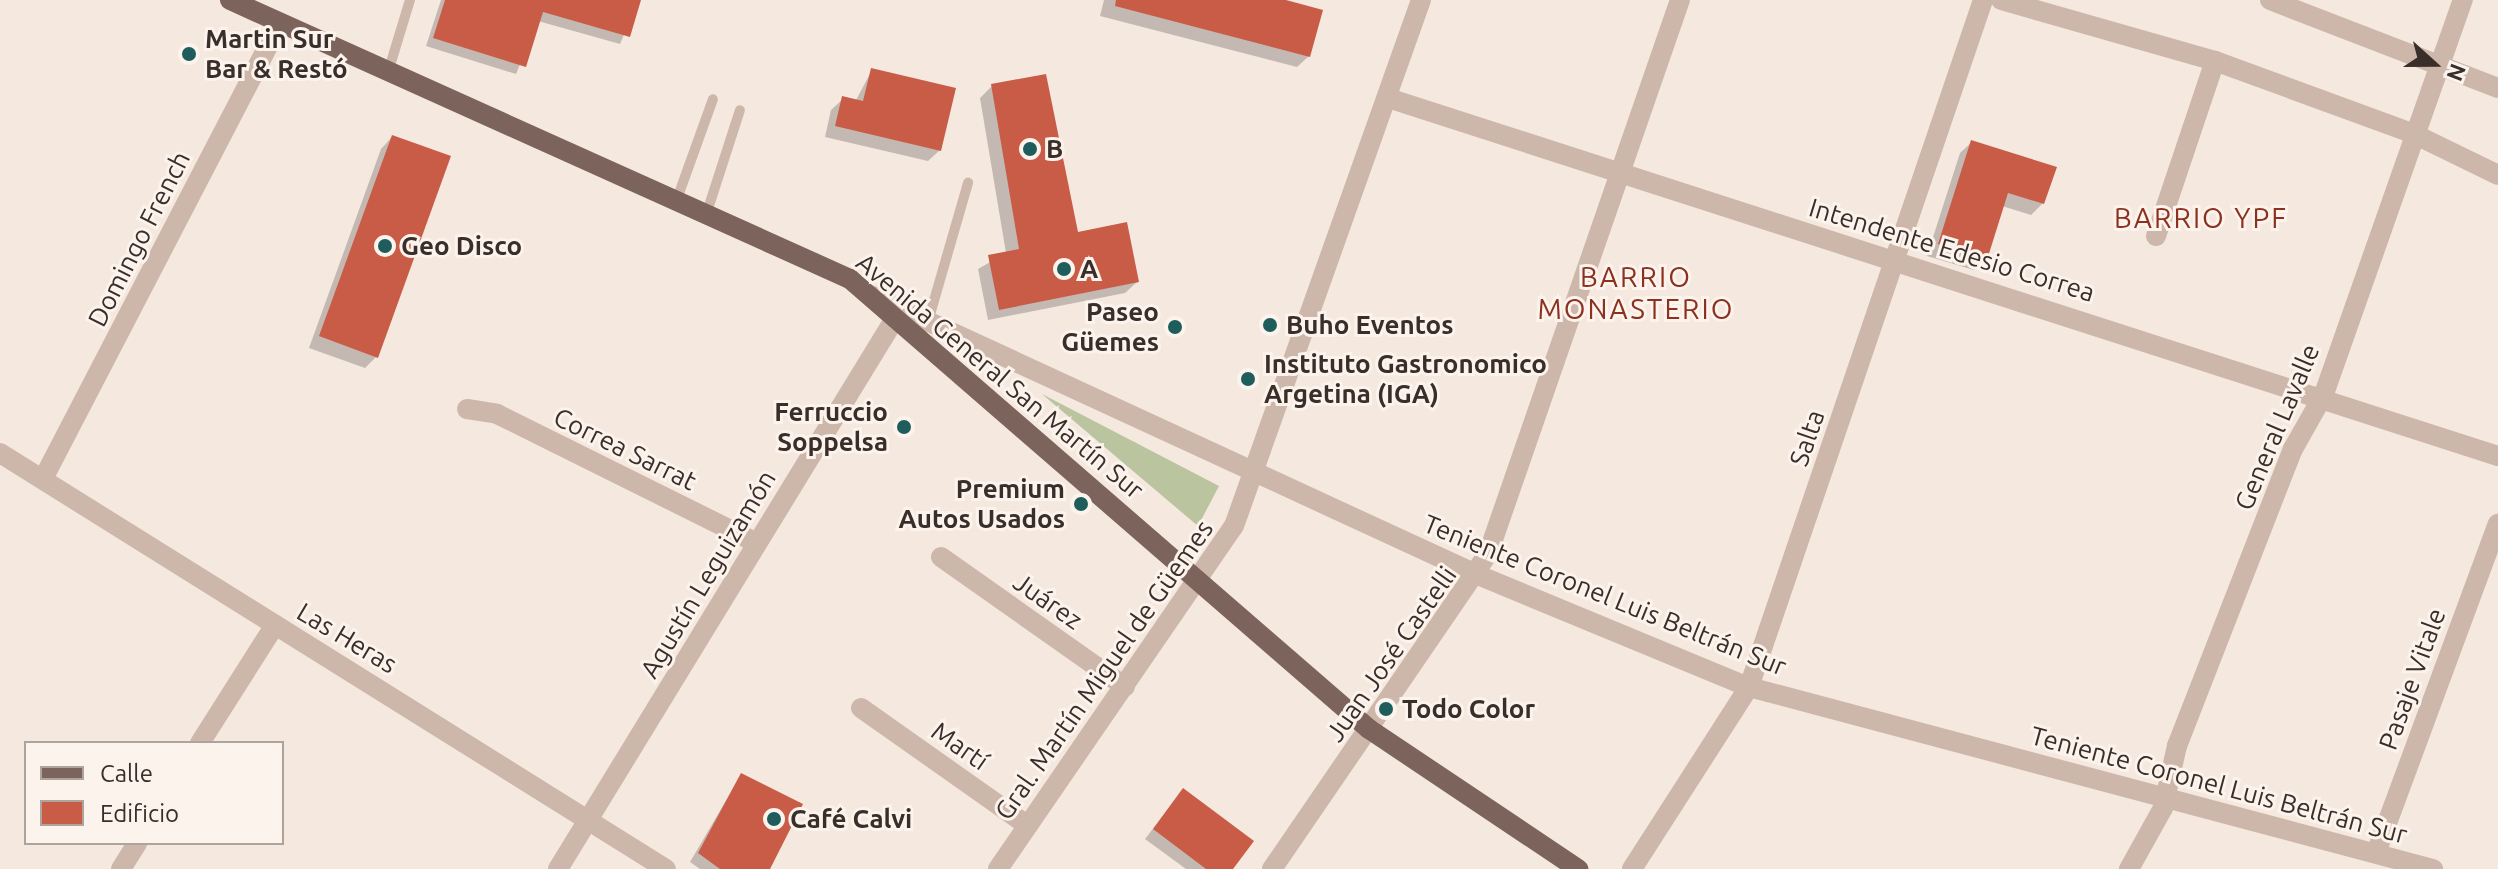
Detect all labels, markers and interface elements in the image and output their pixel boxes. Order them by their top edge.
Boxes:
place label: Martin Sur Bar & Restó [205,23,348,84]
north arrow [2394,24,2474,104]
marker: Martin Sur Bar & Restó [180,45,198,63]
text: N [2442,61,2471,85]
place label: B [1046,133,1063,165]
marker: B [1021,140,1039,158]
street label: Domingo French [81,146,197,332]
street label: Intendente Edesio Correa [1805,192,2099,308]
district label: BARRIO YPF [2114,201,2288,235]
place label: Geo Disco [401,230,522,262]
marker: Geo Disco [376,237,394,255]
street label: Avenida General San Martín Sur [850,247,1150,505]
place label: A [1080,253,1098,285]
marker: A [1055,260,1073,278]
district label: BARRIO MONASTERIO [1538,260,1734,326]
place label: Paseo Güemes [1061,296,1159,358]
place label: Buho Eventos [1286,309,1453,341]
marker: Buho Eventos [1261,316,1279,334]
marker: Paseo Güemes [1166,318,1184,336]
street label: General Lavalle [2228,339,2326,515]
place label: Instituto Gastronomico Argetina (IGA) [1264,348,1547,410]
marker: Instituto Gastronomico Argetina (IGA) [1239,370,1257,388]
place label: Ferruccio Soppelsa [774,396,888,458]
street label: Correa Sarrat [549,401,701,497]
street label: Salta [1783,406,1831,470]
marker: Ferruccio Soppelsa [895,418,913,436]
street label: Agustín Leguizamón [634,464,782,684]
place label: Premium Autos Usados [899,473,1065,534]
marker: Premium Autos Usados [1072,495,1090,513]
street label: Teniente Coronel Luis Beltrán Sur [1419,508,1791,682]
street label: Gral. Martín Miguel de Güemes [988,514,1220,826]
street label: Juan José Castelli [1319,560,1463,748]
street label: Juárez [1007,566,1089,636]
street label: Las Heras [291,596,403,680]
street label: Pasaje Vitale [2372,604,2452,754]
place label: Todo Color [1402,693,1535,725]
marker: Todo Color [1377,700,1395,718]
street label: Martí [926,715,994,777]
street label: Teniente Coronel Luis Beltrán Sur [2027,720,2411,850]
legend [24,741,284,845]
text: Calle [100,760,153,787]
text: Edificio [100,800,179,827]
place label: Café Calvi [790,803,912,835]
marker: Café Calvi [765,810,783,828]

